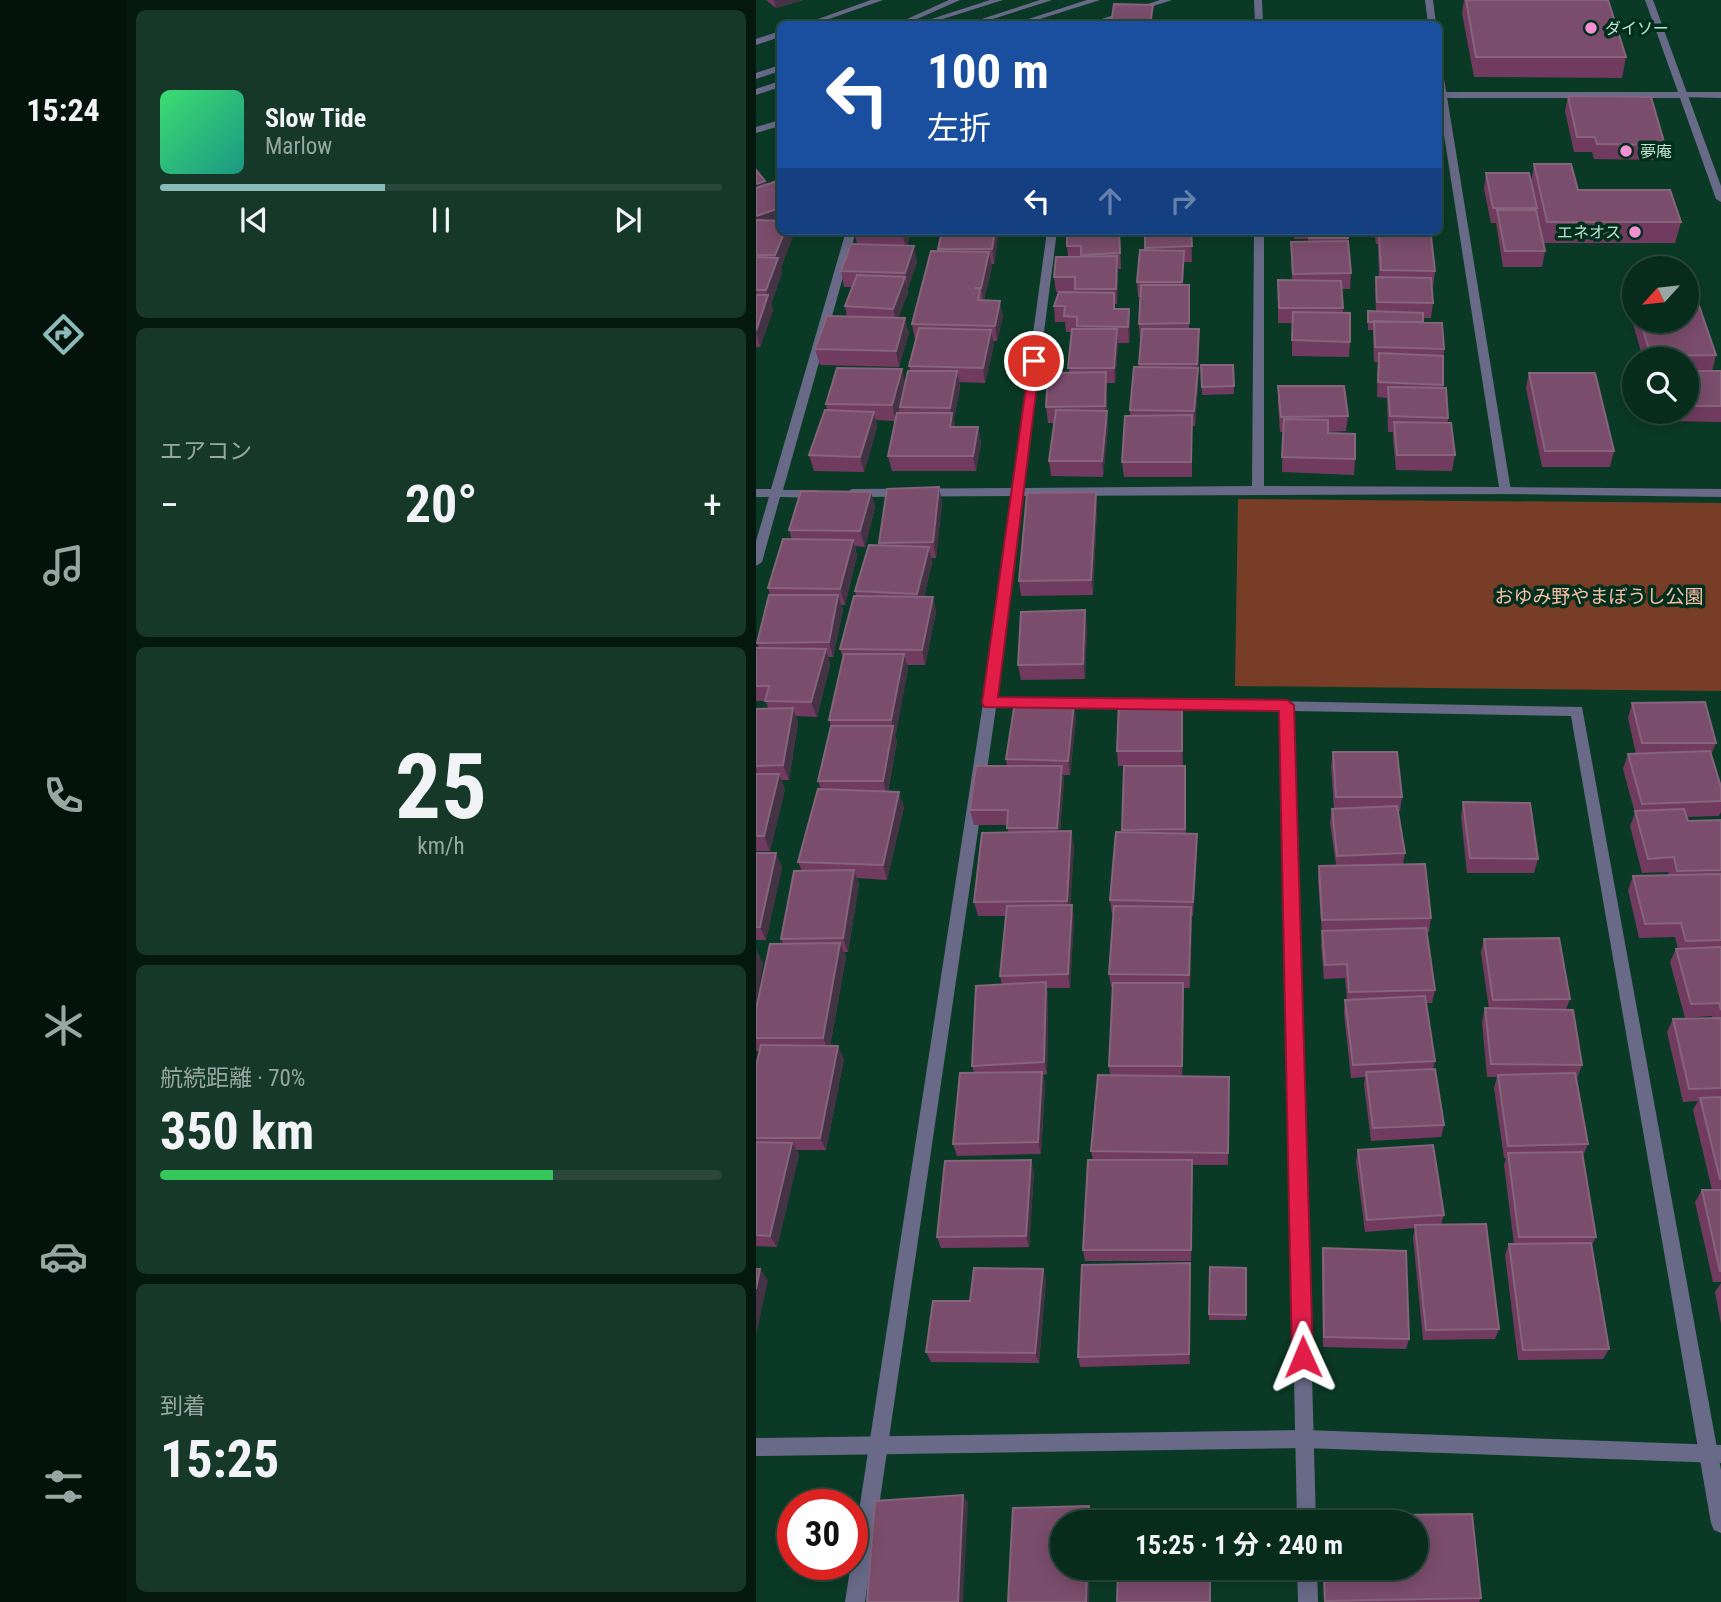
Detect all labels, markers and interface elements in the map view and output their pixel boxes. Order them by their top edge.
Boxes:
place label: ダイソー [1605,19,1669,38]
marker: ダイソー [1583,20,1599,36]
text: 100 m [927,43,1049,100]
icon: left [812,49,903,140]
text: 15:24 [26,91,100,129]
text: Slow Tide [265,103,366,133]
text: 左折 [927,109,991,147]
text: Marlow [265,133,332,160]
place label: 夢庵 [1640,142,1672,161]
marker: 夢庵 [1618,143,1634,159]
icon: left [1018,182,1056,220]
icon: ahead [1091,182,1129,220]
icon: right [1164,182,1202,220]
icon: previous [235,201,273,239]
icon: pause [422,201,460,239]
icon: next [609,201,647,239]
place label: エネオス [1557,223,1621,242]
marker: エネオス [1627,224,1643,240]
north arrow [1622,256,1699,332]
map controls [1622,256,1699,424]
icon: directions [39,310,88,359]
pin [1004,331,1064,391]
icon: arrive [1015,342,1053,380]
button: search [1622,347,1699,424]
text: エアコン [160,438,252,465]
text: 20° [405,474,477,535]
text: − [160,483,179,527]
text: + [703,483,722,527]
icon: music [39,541,88,590]
park label: おゆみ野やまぼうし公園 [1494,585,1704,608]
text: 25 [395,734,487,840]
icon: phone [39,771,88,820]
text: km/h [417,833,465,860]
icon: climate [39,1001,88,1050]
text: 航続距離 · 70% [160,1065,305,1092]
text: 350 km [160,1101,314,1162]
icon: car [39,1232,88,1281]
position arrow [1266,1320,1340,1394]
text: 到着 [160,1393,206,1420]
text: 15:25 [160,1429,279,1490]
icon: filters [39,1462,88,1511]
speed limit sign: 30 [777,1489,868,1580]
text: 15:25 · 1 分 · 240 m [1135,1530,1343,1560]

